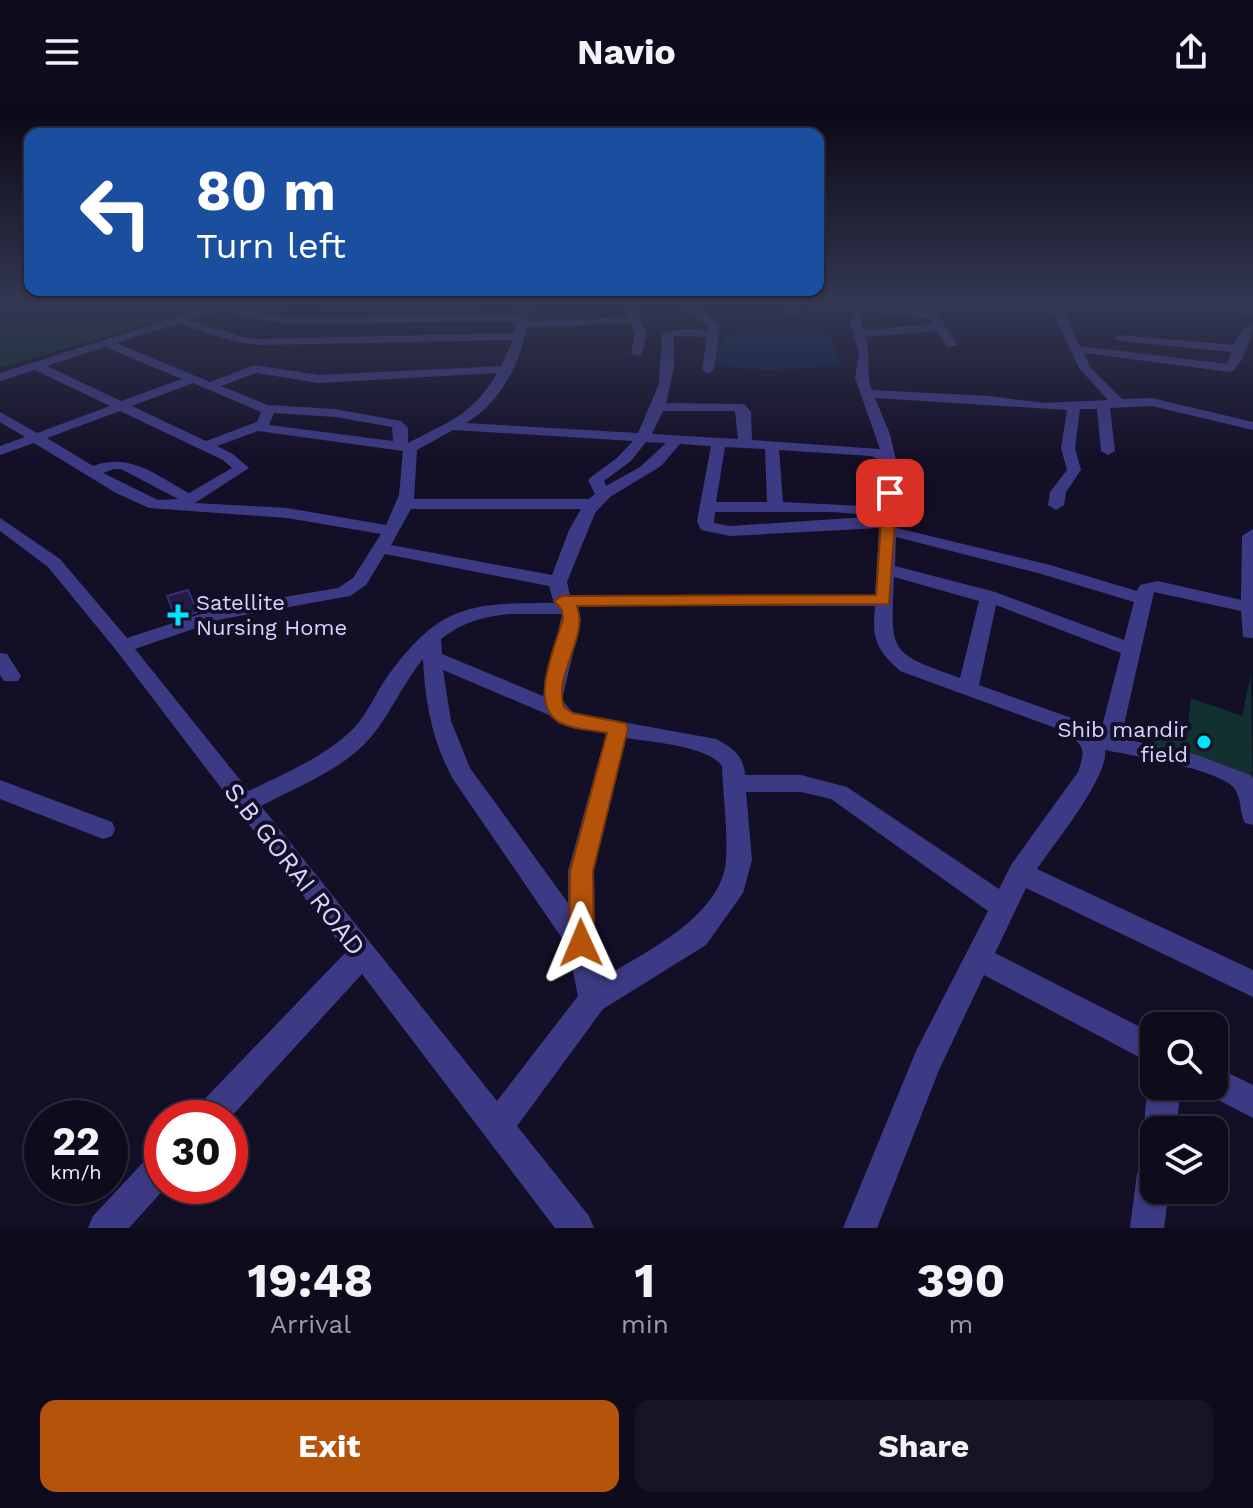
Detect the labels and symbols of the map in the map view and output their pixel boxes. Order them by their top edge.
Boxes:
pin [856,459,924,527]
place label: Satellite Nursing Home [196,590,347,640]
marker: Satellite Nursing Home [167,604,189,626]
place label: Shib mandir field [1057,717,1188,767]
marker: Shib mandir field [1195,733,1213,751]
street label: S.B GORAI ROAD [218,777,372,961]
position arrow [539,901,623,985]
speed limit sign: 30 [144,1100,248,1204]

